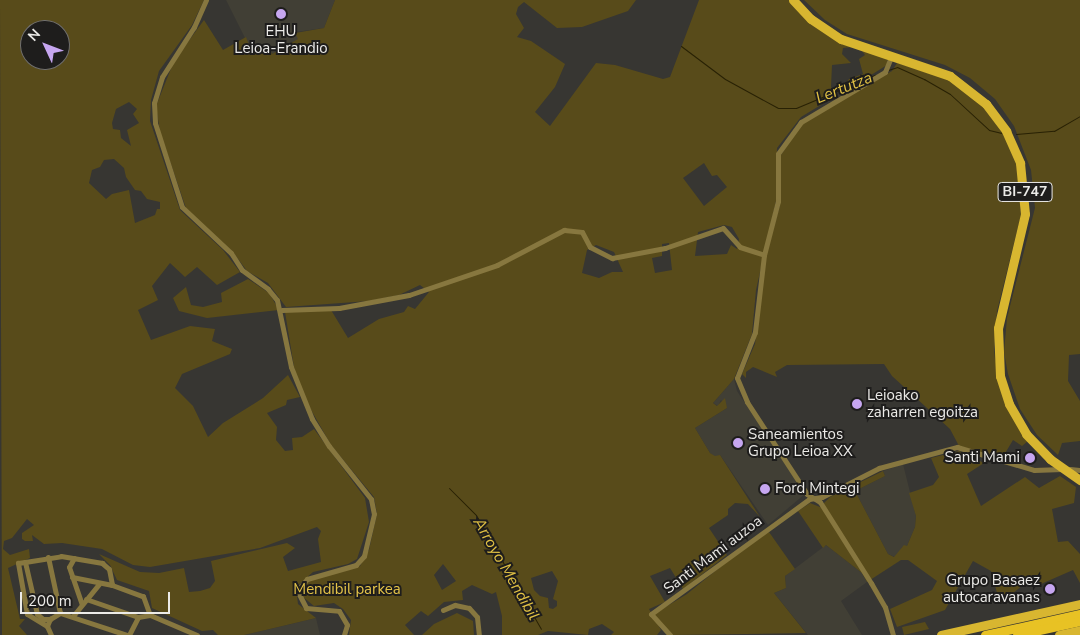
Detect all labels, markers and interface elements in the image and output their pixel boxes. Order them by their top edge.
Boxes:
marker: EHU Leioa-Erandio [275,8,287,20]
north arrow [20,20,70,70]
place label: EHU Leioa-Erandio [234,22,328,57]
text: N [24,25,45,45]
water label: Lertutza [813,68,875,108]
road number: BI-747 [998,180,1052,203]
place label: Leioako zaharren egoitza [867,386,978,421]
marker: Leioako zaharren egoitza [851,398,863,410]
place label: Saneamientos Grupo Leioa XX [748,425,853,460]
marker: Saneamientos Grupo Leioa XX [732,437,744,449]
place label: Santi Mami [945,449,1020,467]
marker: Santi Mami [1024,452,1036,464]
place label: Ford Mintegi [775,480,859,498]
marker: Ford Mintegi [759,483,771,495]
street label: Santi Mami auzoa [660,512,766,598]
water label: Arroyo Mendibil [469,514,543,624]
place label: Grupo Basaez autocaravanas [943,571,1040,606]
park label: Mendibil parkea [293,581,401,599]
scale bar [22,582,172,614]
marker: Grupo Basaez autocaravanas [1044,583,1056,595]
text: 200 m [28,591,72,611]

